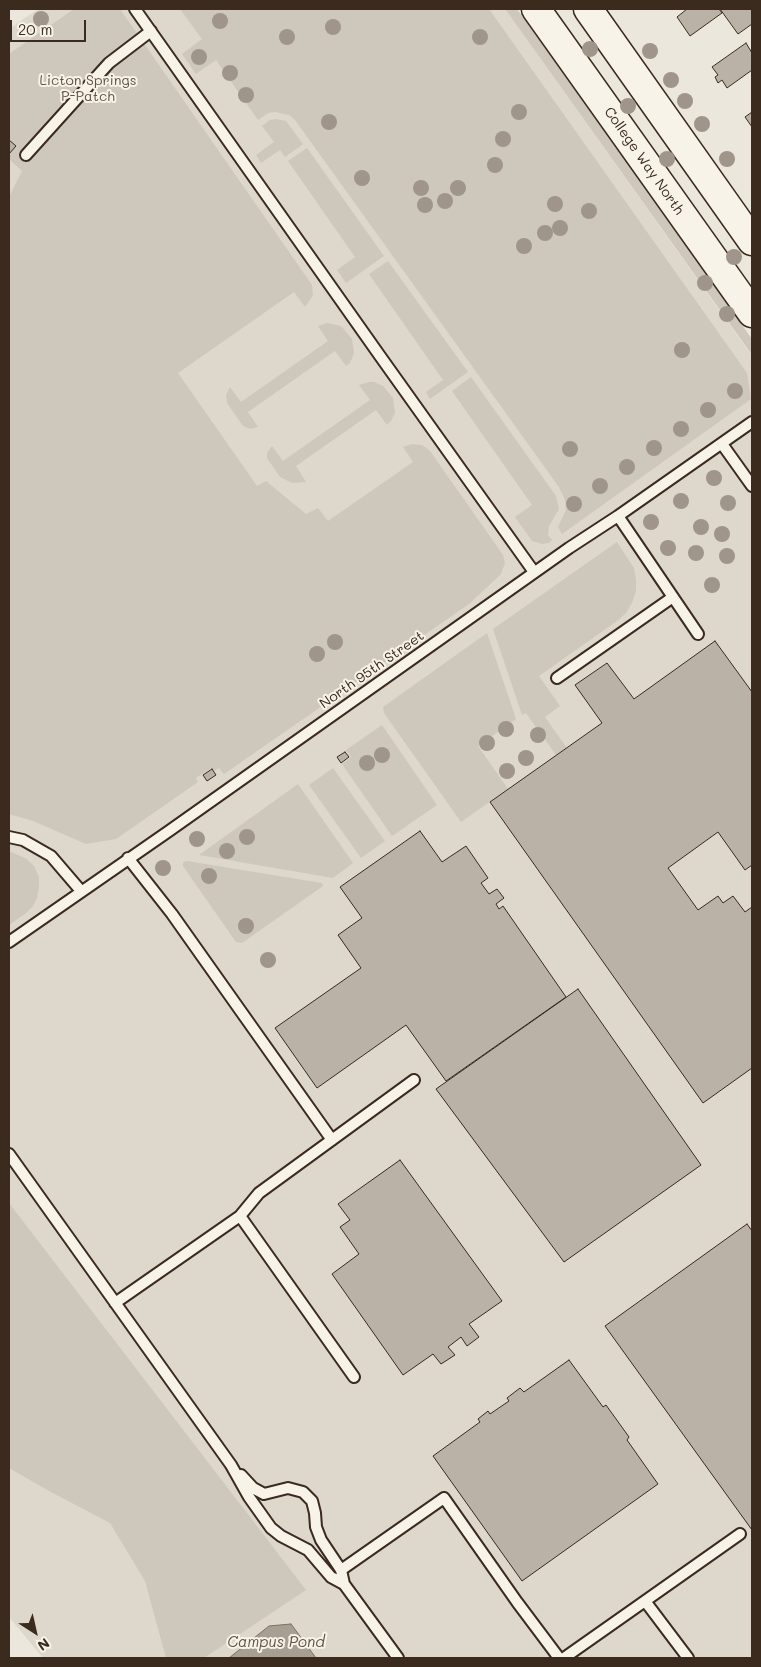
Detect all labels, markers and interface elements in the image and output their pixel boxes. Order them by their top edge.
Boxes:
scale bar [12,10,89,42]
text: 20 m [18,19,52,39]
park label: Licton Springs P-Patch [39,73,137,105]
street label: College Way North [600,104,688,218]
street label: North 95th Street [317,628,427,712]
north arrow [10,1607,60,1657]
water label: Campus Pond [227,1633,325,1651]
text: N [34,1634,54,1656]

